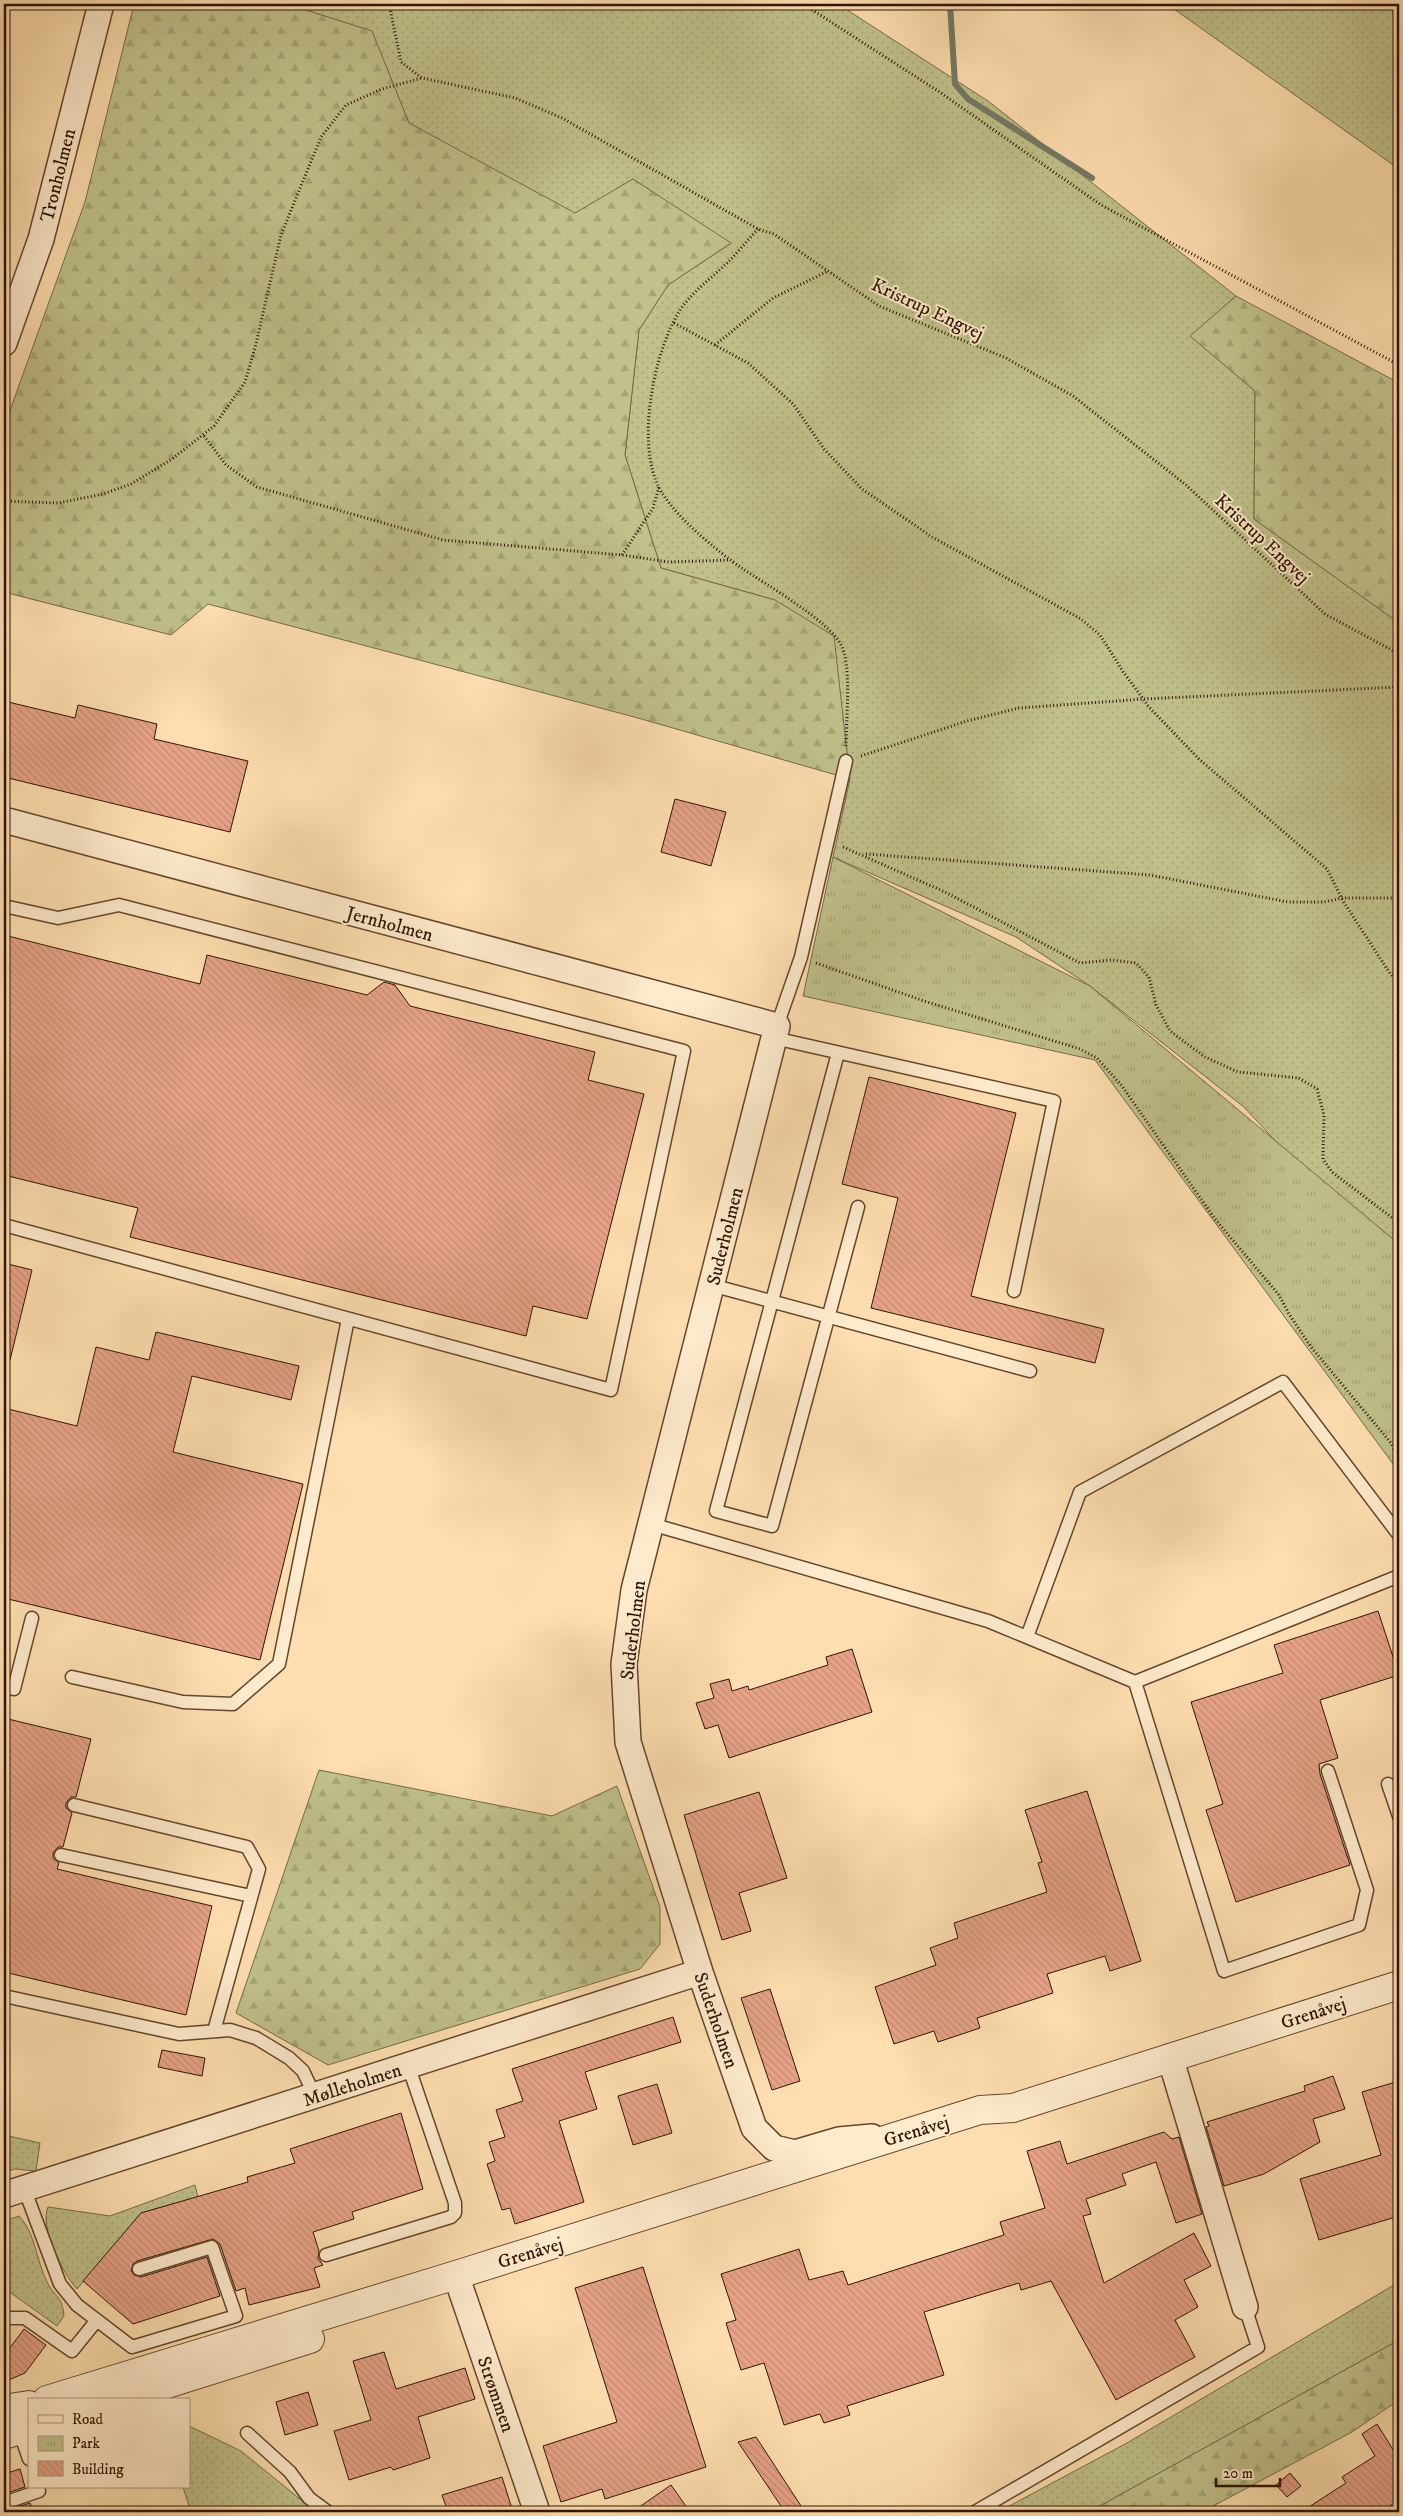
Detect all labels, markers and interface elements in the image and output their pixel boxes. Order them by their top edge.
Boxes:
street label: Tronholmen [36,126,81,224]
street label: Kristrup Engvej [867,273,987,345]
street label: Kristrup Engvej [1210,489,1314,589]
street label: Jernholmen [342,901,436,947]
street label: Suderholmen [702,1185,749,1288]
street label: Suderholmen [616,1579,651,1681]
street label: Suderholmen [688,1969,743,2072]
street label: Grenåvej [1278,1992,1349,2035]
street label: Mølleholmen [300,2059,405,2112]
street label: Grenåvej [881,2111,952,2152]
street label: Grenåvej [495,2233,566,2274]
street label: Strømmen [472,2354,519,2435]
legend [28,2398,190,2488]
text: Road [72,2410,104,2429]
text: Park [72,2434,101,2453]
scale bar [1216,2456,1279,2488]
text: Building [72,2460,124,2479]
text: 20 m [1223,2464,1253,2483]

